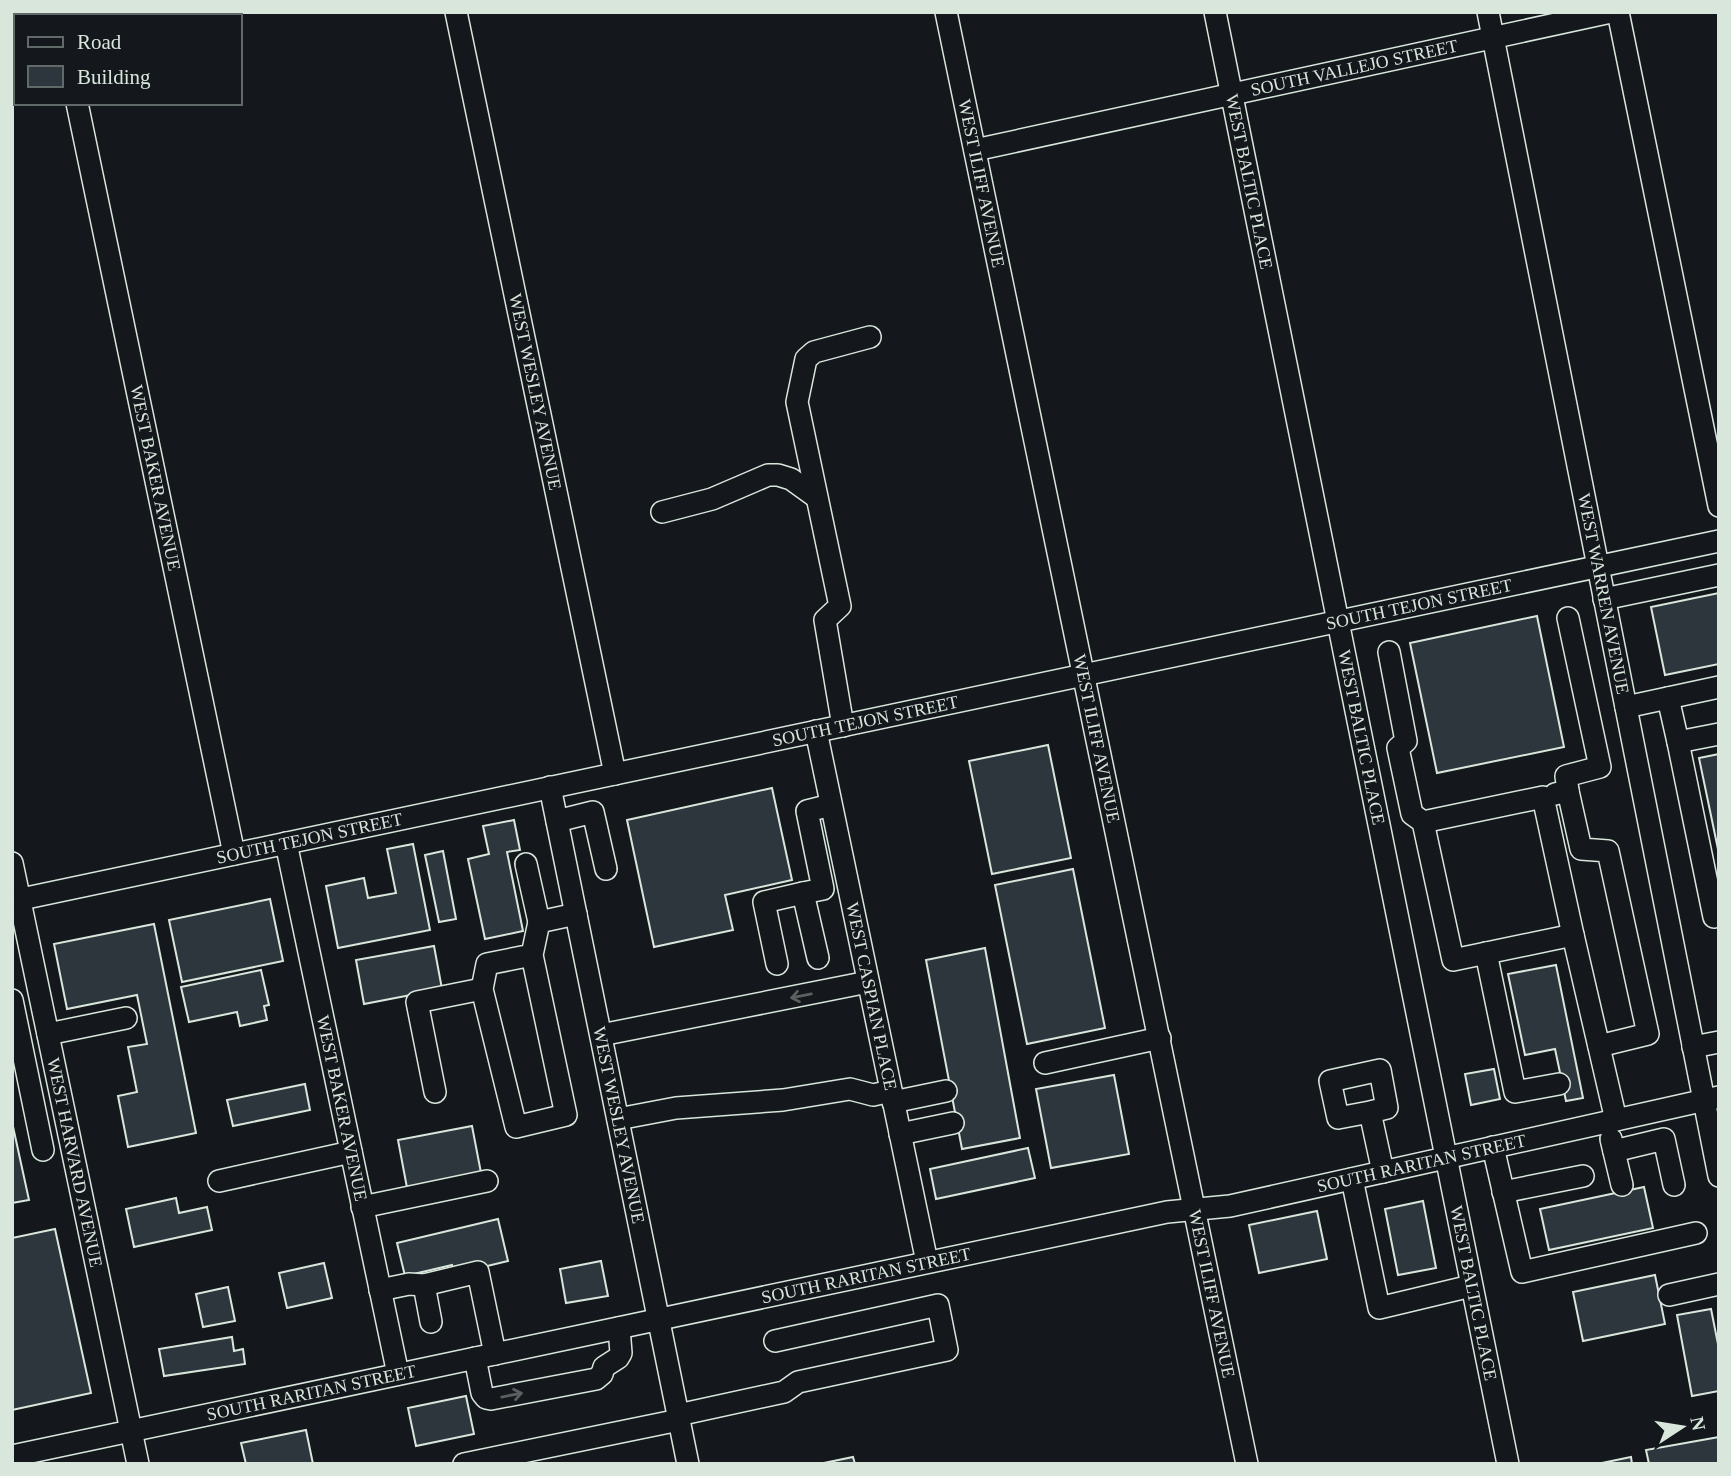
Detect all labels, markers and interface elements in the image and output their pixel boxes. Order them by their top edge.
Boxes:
legend [14,14,242,105]
text: Road [77,30,122,54]
street label: SOUTH VALLEJO STREET [1249,36,1460,100]
text: Building [77,65,151,89]
street label: WEST BALTIC PLACE [1222,92,1277,271]
street label: WEST ILIFF AVENUE [954,97,1009,269]
street label: WEST WESLEY AVENUE [505,292,566,492]
street label: WEST BAKER AVENUE [126,383,185,573]
street label: WEST WARREN AVENUE [1574,492,1633,696]
street label: SOUTH TEJON STREET [1324,575,1514,634]
street label: WEST BALTIC PLACE [1334,648,1389,827]
street label: WEST ILIFF AVENUE [1069,653,1124,825]
street label: SOUTH TEJON STREET [770,692,960,750]
street label: SOUTH TEJON STREET [215,809,404,868]
street label: WEST CASPIAN PLACE [842,900,901,1092]
one-way arrow [790,989,813,1003]
street label: WEST BAKER AVENUE [313,1013,371,1203]
street label: WEST WESLEY AVENUE [589,1025,649,1225]
street label: WEST HARVARD AVENUE [43,1056,106,1269]
street label: SOUTH RARITAN STREET [1315,1130,1528,1196]
street label: WEST BALTIC PLACE [1446,1204,1501,1382]
street label: WEST ILIFF AVENUE [1185,1208,1239,1380]
street label: SOUTH RARITAN STREET [760,1244,973,1307]
street label: SOUTH RARITAN STREET [205,1361,418,1425]
one-way arrow [500,1388,523,1401]
north arrow [1647,1392,1717,1462]
text: N [1686,1415,1710,1433]

